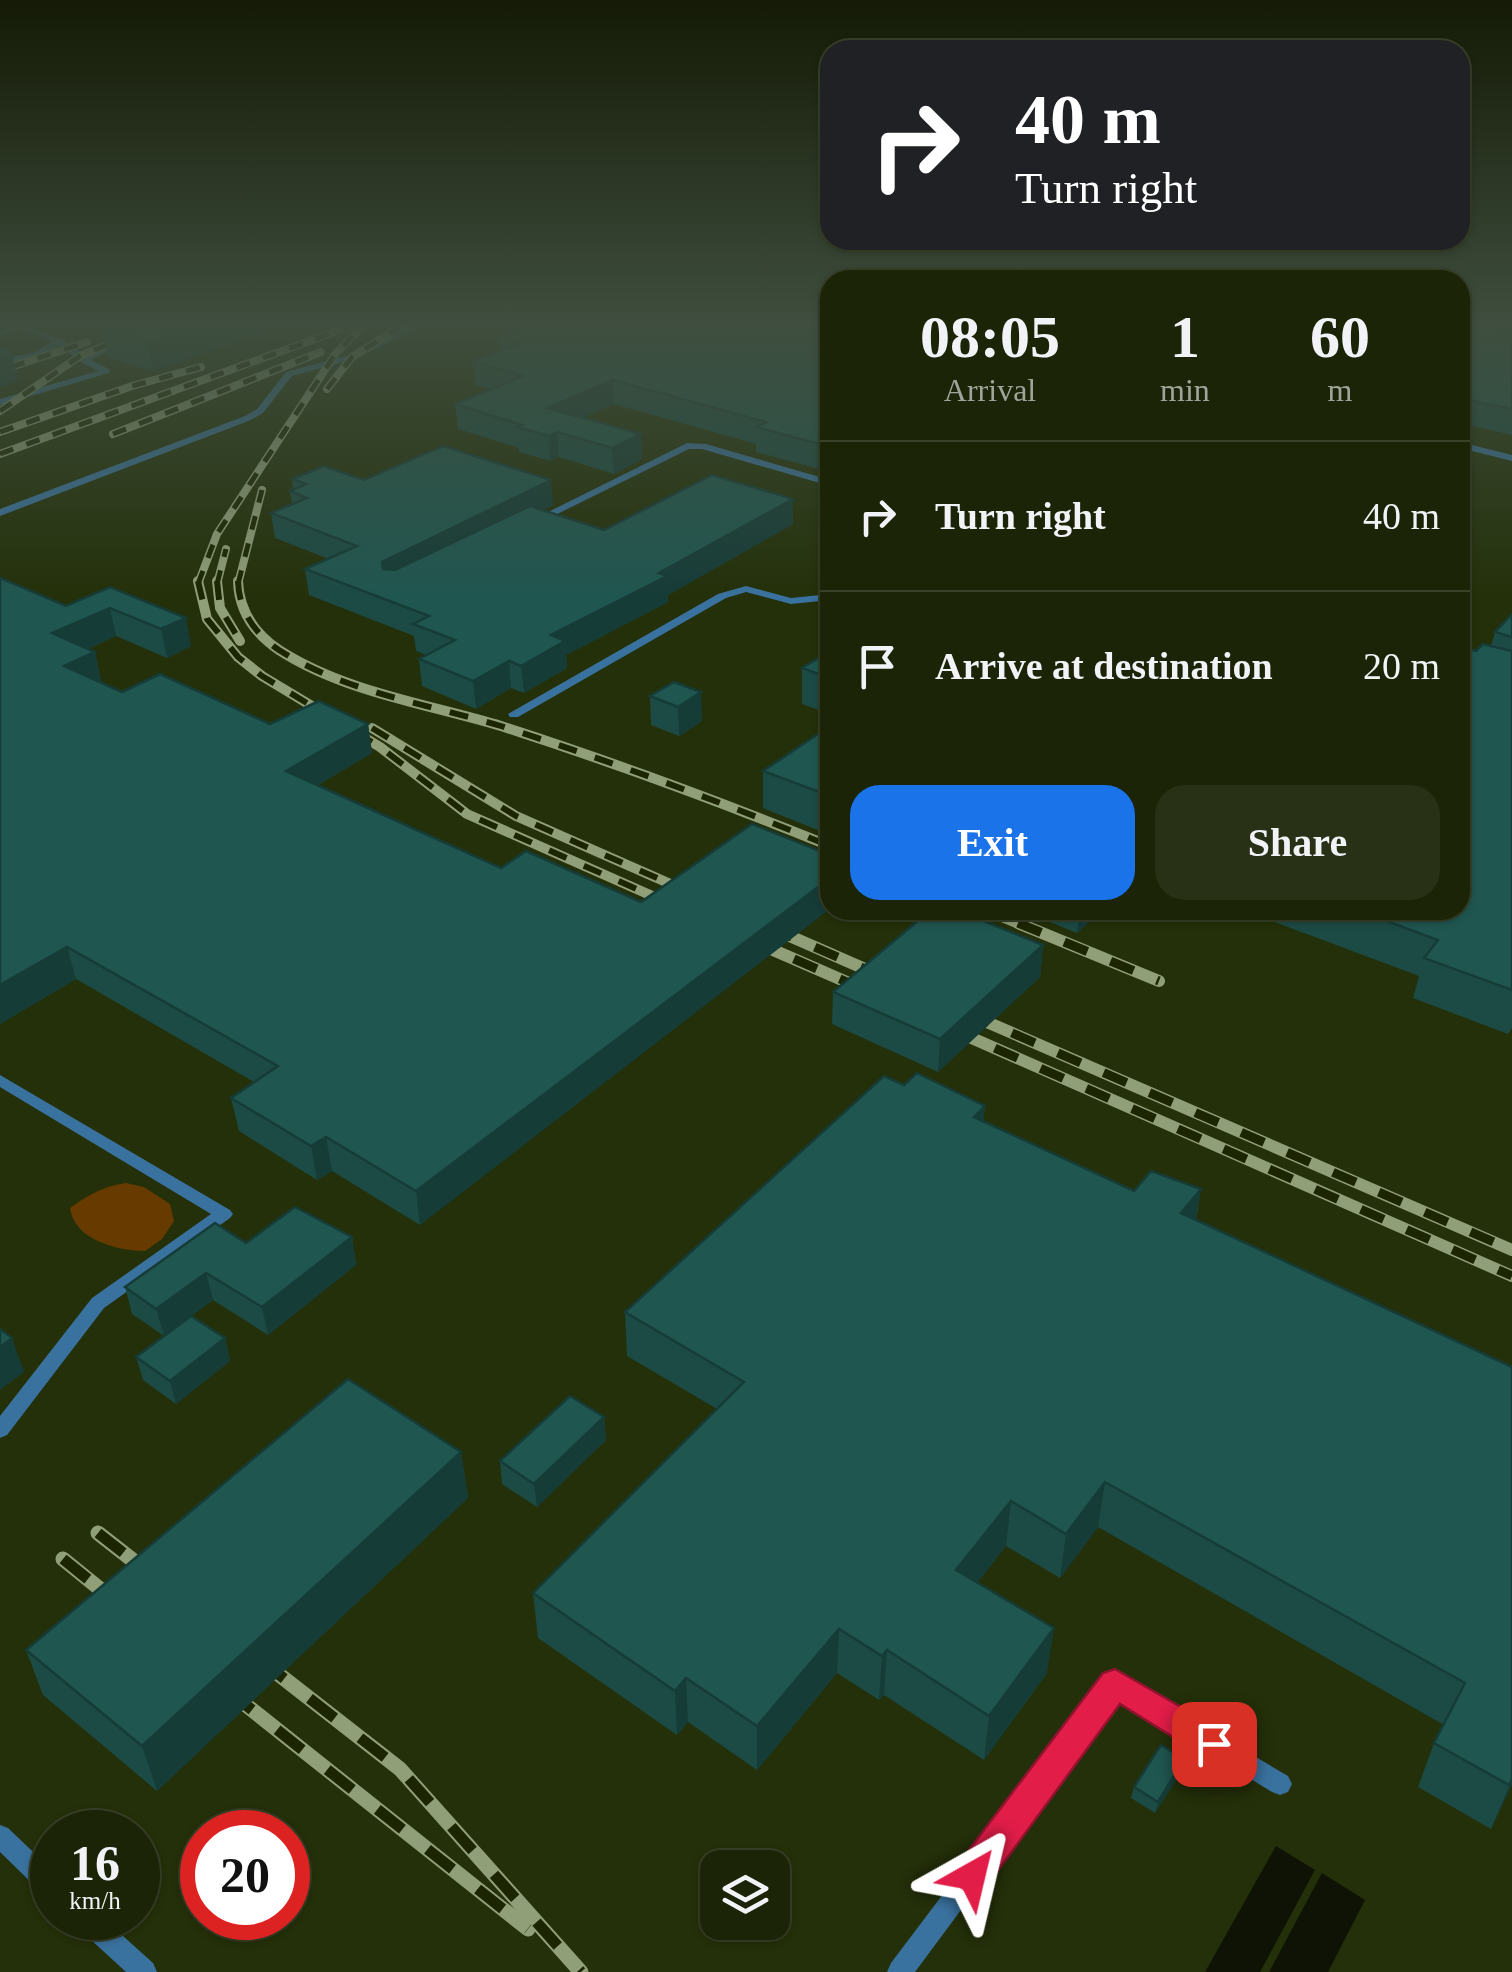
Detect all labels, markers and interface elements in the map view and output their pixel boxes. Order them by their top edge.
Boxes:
icon: right [850,80,980,210]
text: 40 m [1015,81,1161,158]
text: Turn right [1015,163,1197,213]
text: 08:05 [920,304,1060,370]
text: 1 [1170,304,1200,370]
text: 60 [1310,304,1370,370]
text: Arrival [944,372,1036,408]
text: min [1160,372,1210,408]
text: m [1327,372,1352,408]
icon: right [850,489,905,544]
text: Turn right [935,495,1106,537]
text: 40 m [1363,495,1440,537]
icon: arrive [850,639,905,694]
text: Arrive at destination [935,645,1273,687]
text: 20 m [1363,645,1440,687]
button: Exit [850,785,1135,900]
button: Share [1155,785,1440,900]
pin [1172,1702,1257,1787]
icon: arrive [1187,1717,1242,1772]
speed limit sign: 20 [180,1810,310,1940]
position arrow [920,1824,1024,1928]
text: 16 [70,1835,120,1891]
map controls [700,1850,790,1940]
button: layers [700,1850,790,1940]
text: km/h [69,1887,121,1914]

